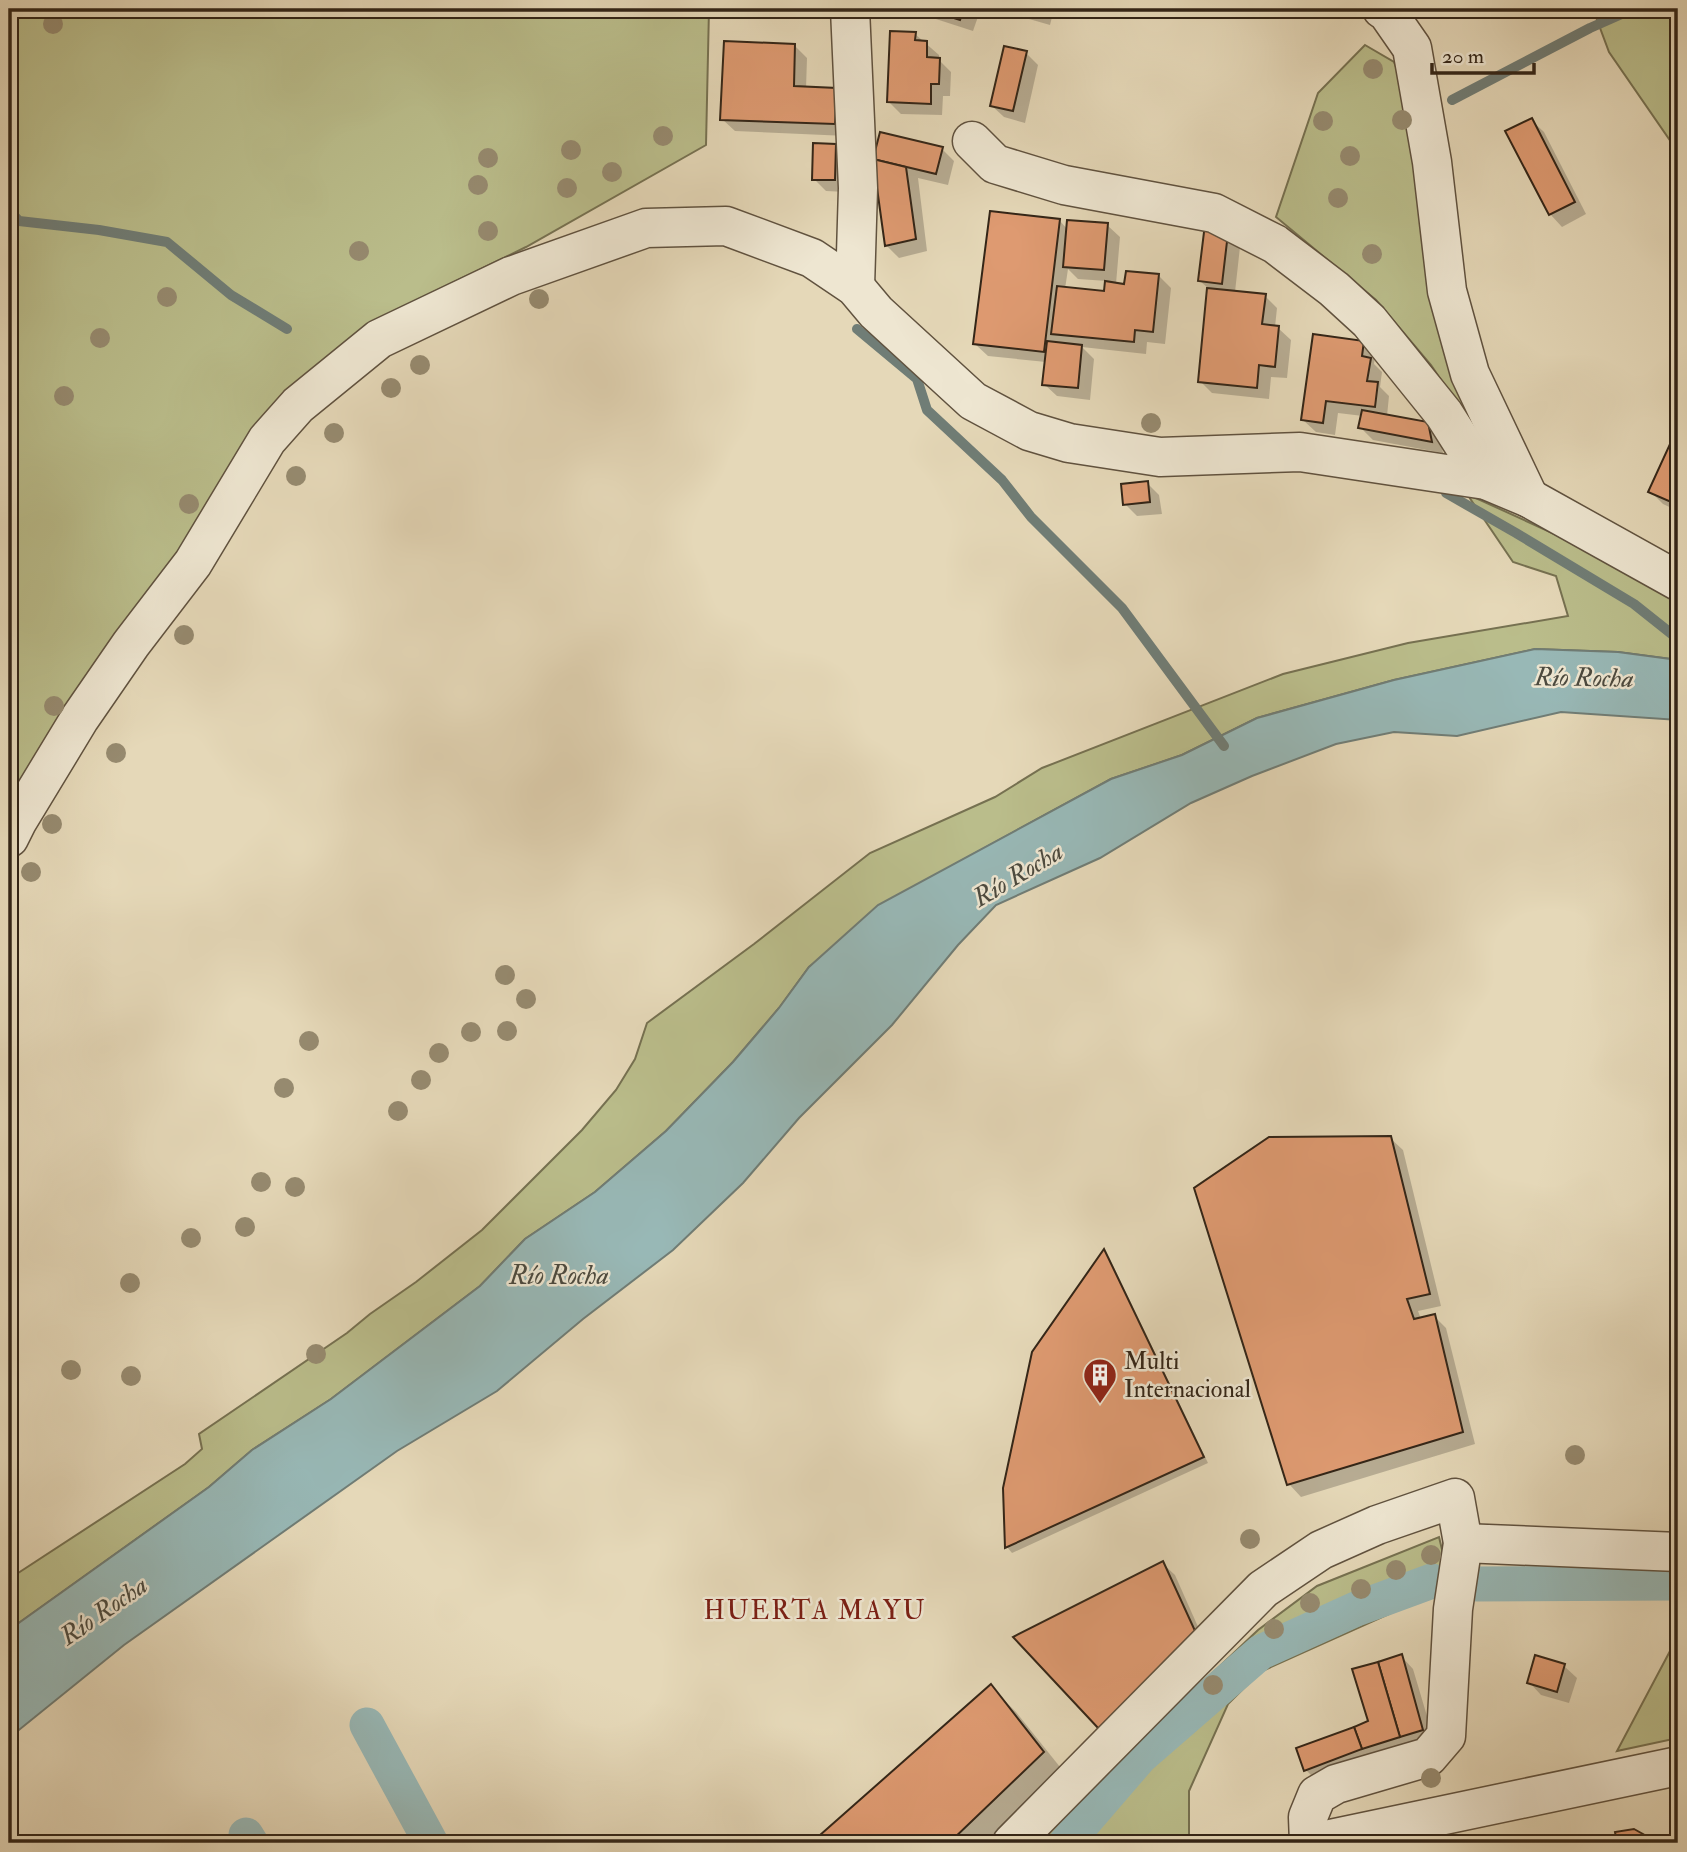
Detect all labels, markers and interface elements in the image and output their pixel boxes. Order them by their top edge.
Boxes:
scale bar [1432,32,1533,76]
text: 20 m [1442,43,1484,70]
water label: Río Rocha [1533,661,1634,695]
water label: Río Rocha [966,836,1069,915]
water label: Río Rocha [508,1260,609,1292]
place label: Multi Internacional [1124,1346,1251,1405]
building icon: Multi Internacional [1081,1356,1119,1405]
water label: Río Rocha [53,1569,154,1653]
district label: HUERTA MAYU [703,1595,927,1627]

